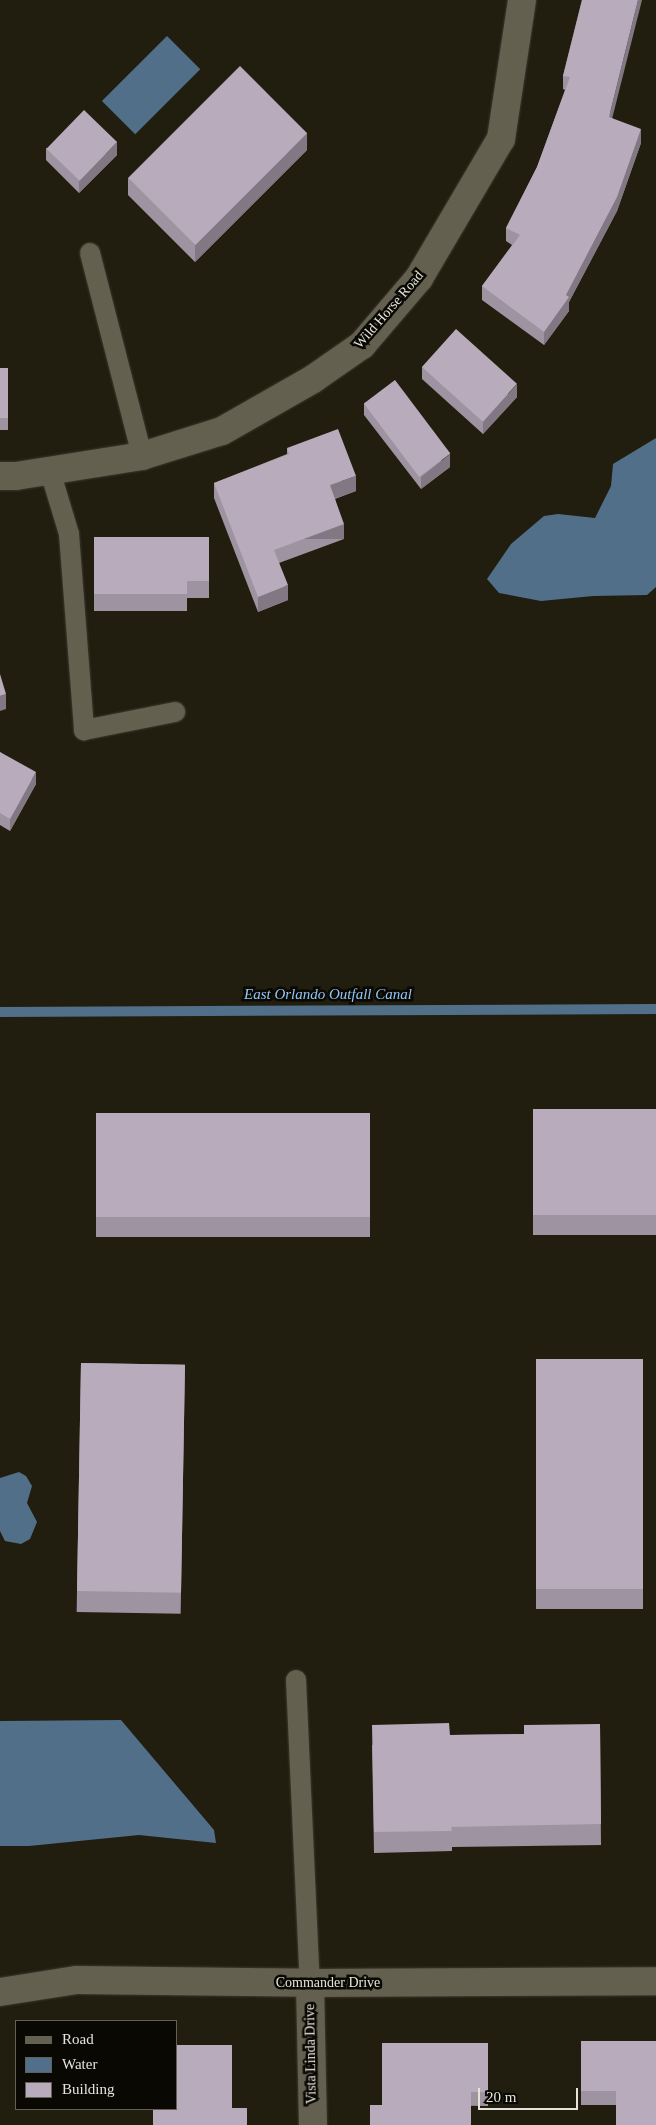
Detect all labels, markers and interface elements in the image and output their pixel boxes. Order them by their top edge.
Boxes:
street label: Wild Horse Road [351,268,427,352]
water label: East Orlando Outfall Canal [244,986,412,1004]
street label: Commander Drive [276,1975,380,1991]
street label: Vista Linda Drive [302,2004,320,2104]
legend [15,2020,178,2110]
text: Road [62,2031,94,2047]
text: Water [62,2056,97,2072]
scale bar [481,2078,581,2110]
text: Building [62,2081,115,2097]
text: 20 m [486,2089,516,2105]

